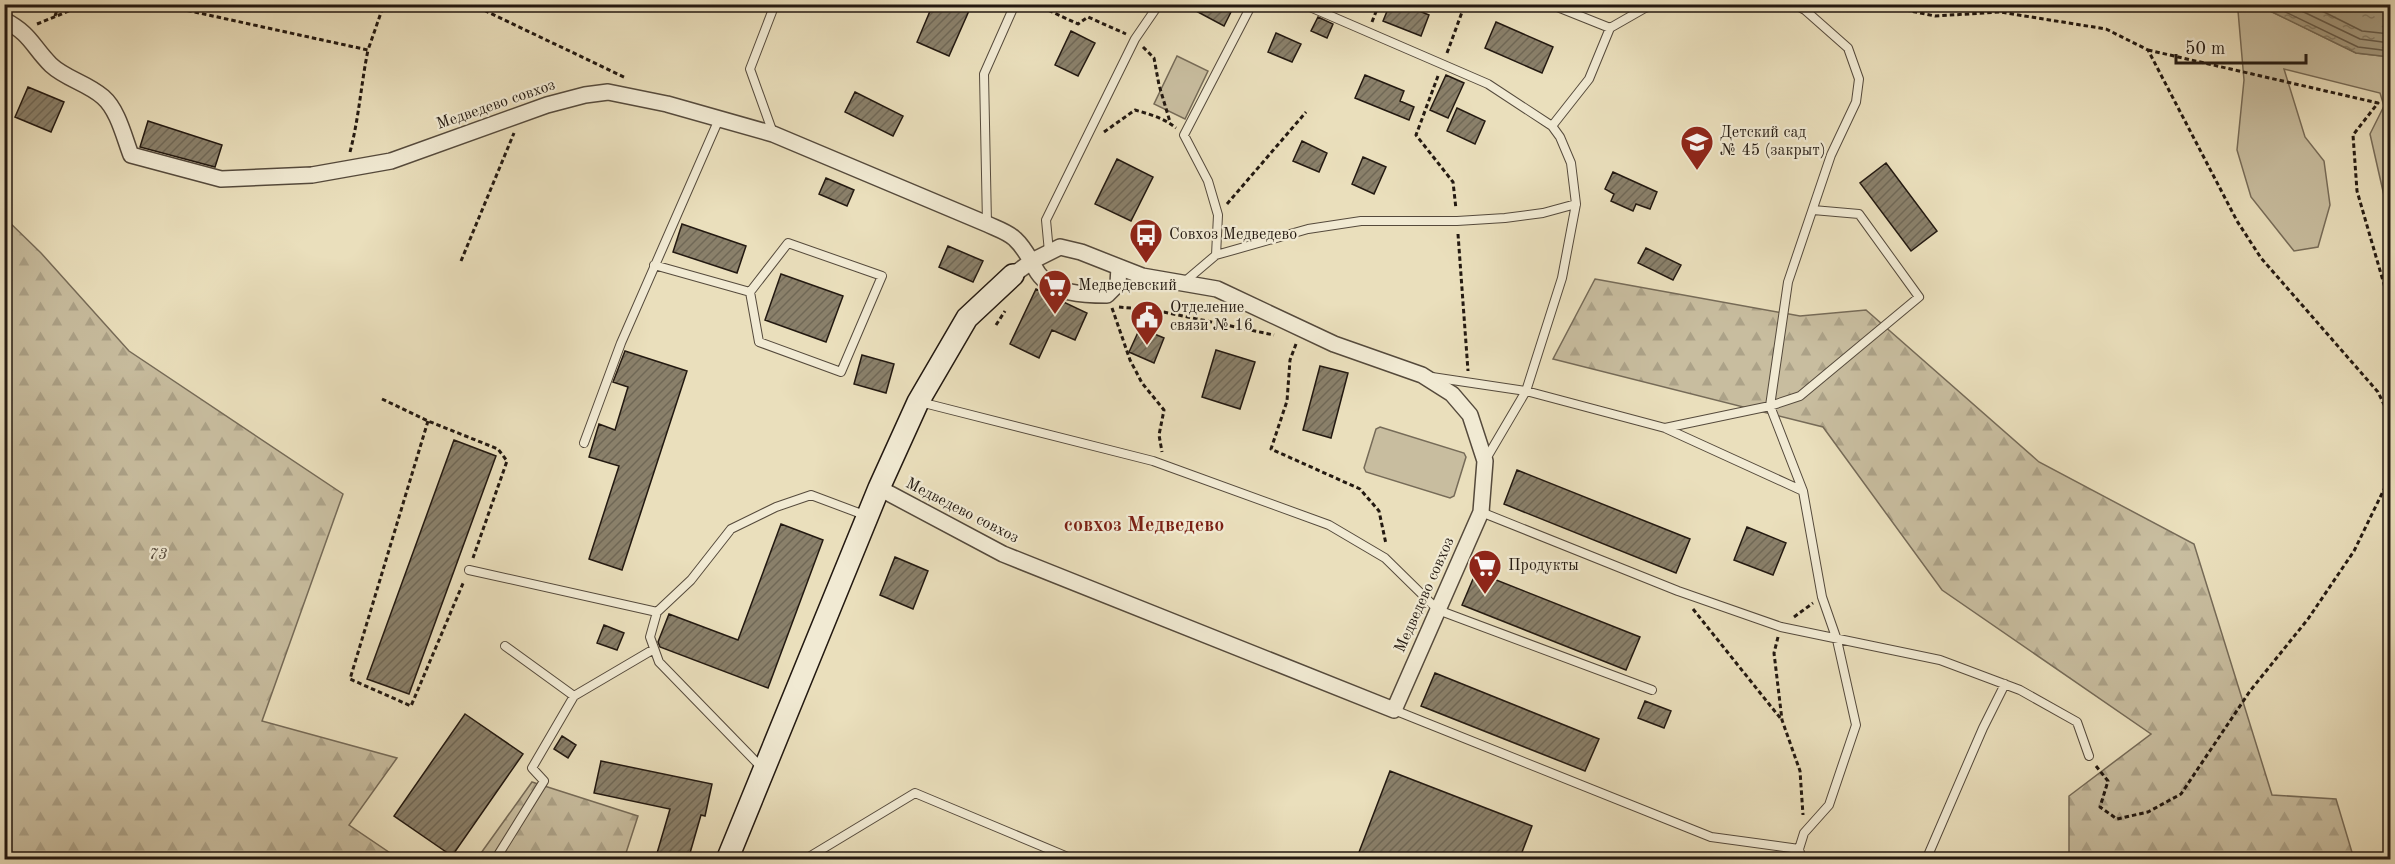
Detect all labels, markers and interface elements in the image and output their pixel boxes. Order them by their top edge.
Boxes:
scale bar [2176,27,2306,65]
text: 50 m [2185,40,2225,58]
street label: Медведево совхоз [435,77,557,133]
school or university icon: Детский сад № 45 (закрыт) [1679,124,1715,171]
place label: Детский сад № 45 (закрыт) [1720,125,1826,159]
bus stop icon: Совхоз Медведево [1128,217,1164,264]
place label: Совхоз Медведево [1169,227,1297,243]
supermarket icon: Медведевский [1037,268,1073,315]
place label: Медведевский [1078,278,1177,294]
public building icon: Отделение связи № 16 [1129,299,1165,346]
place label: Отделение связи № 16 [1170,300,1253,334]
street label: Медведево совхоз [903,476,1021,546]
district label: совхоз Медведево [1064,516,1224,536]
street label: Медведево совхоз [1392,535,1458,655]
park label: 73 [149,547,167,563]
supermarket icon: Продукты [1467,548,1503,595]
place label: Продукты [1508,558,1579,574]

